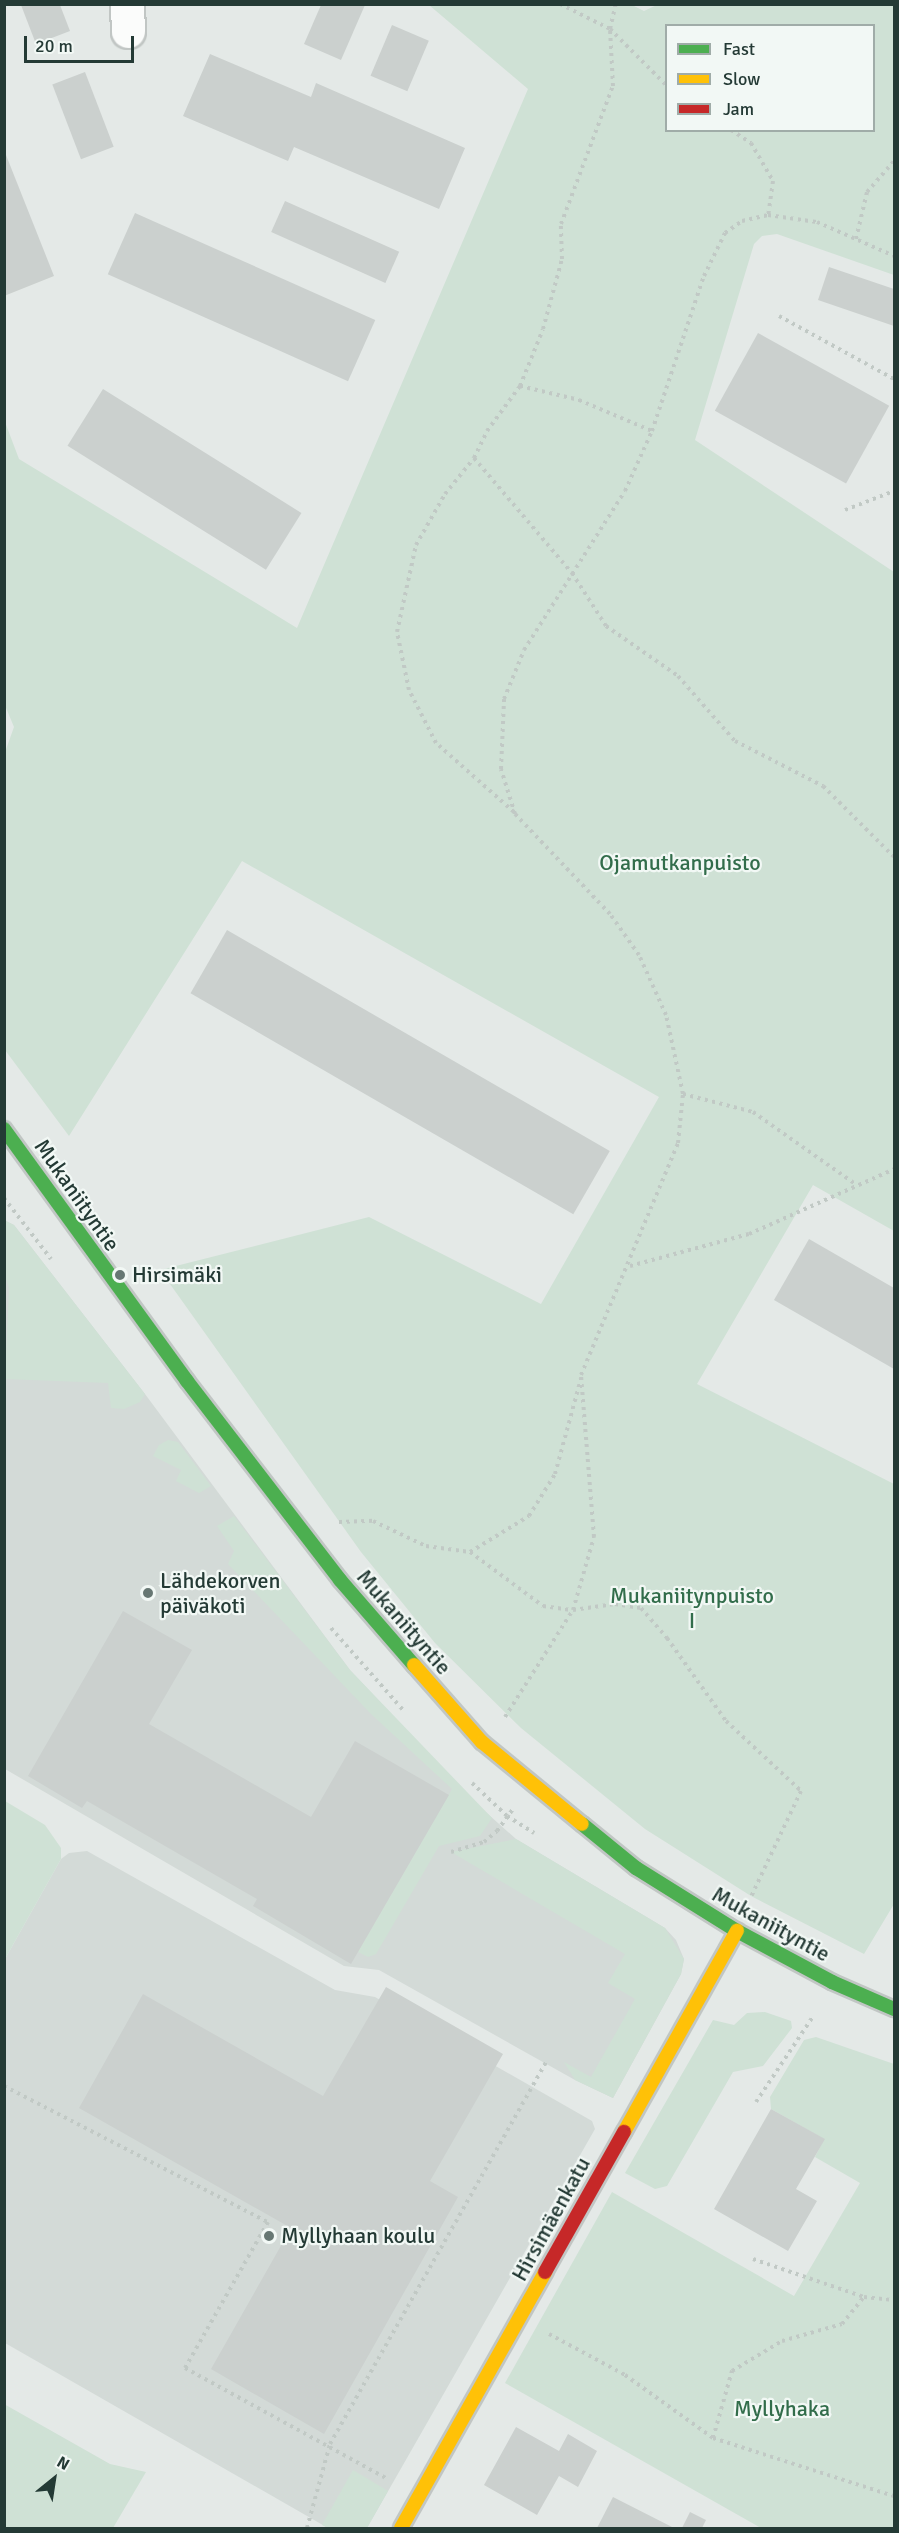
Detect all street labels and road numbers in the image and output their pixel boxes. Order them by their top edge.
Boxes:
street label: Mukaniityntie [29,1134,125,1256]
street label: Mukaniityntie [351,1564,457,1680]
street label: Mukaniityntie [707,1881,835,1967]
street label: Hirsimäenkatu [506,2152,596,2286]

